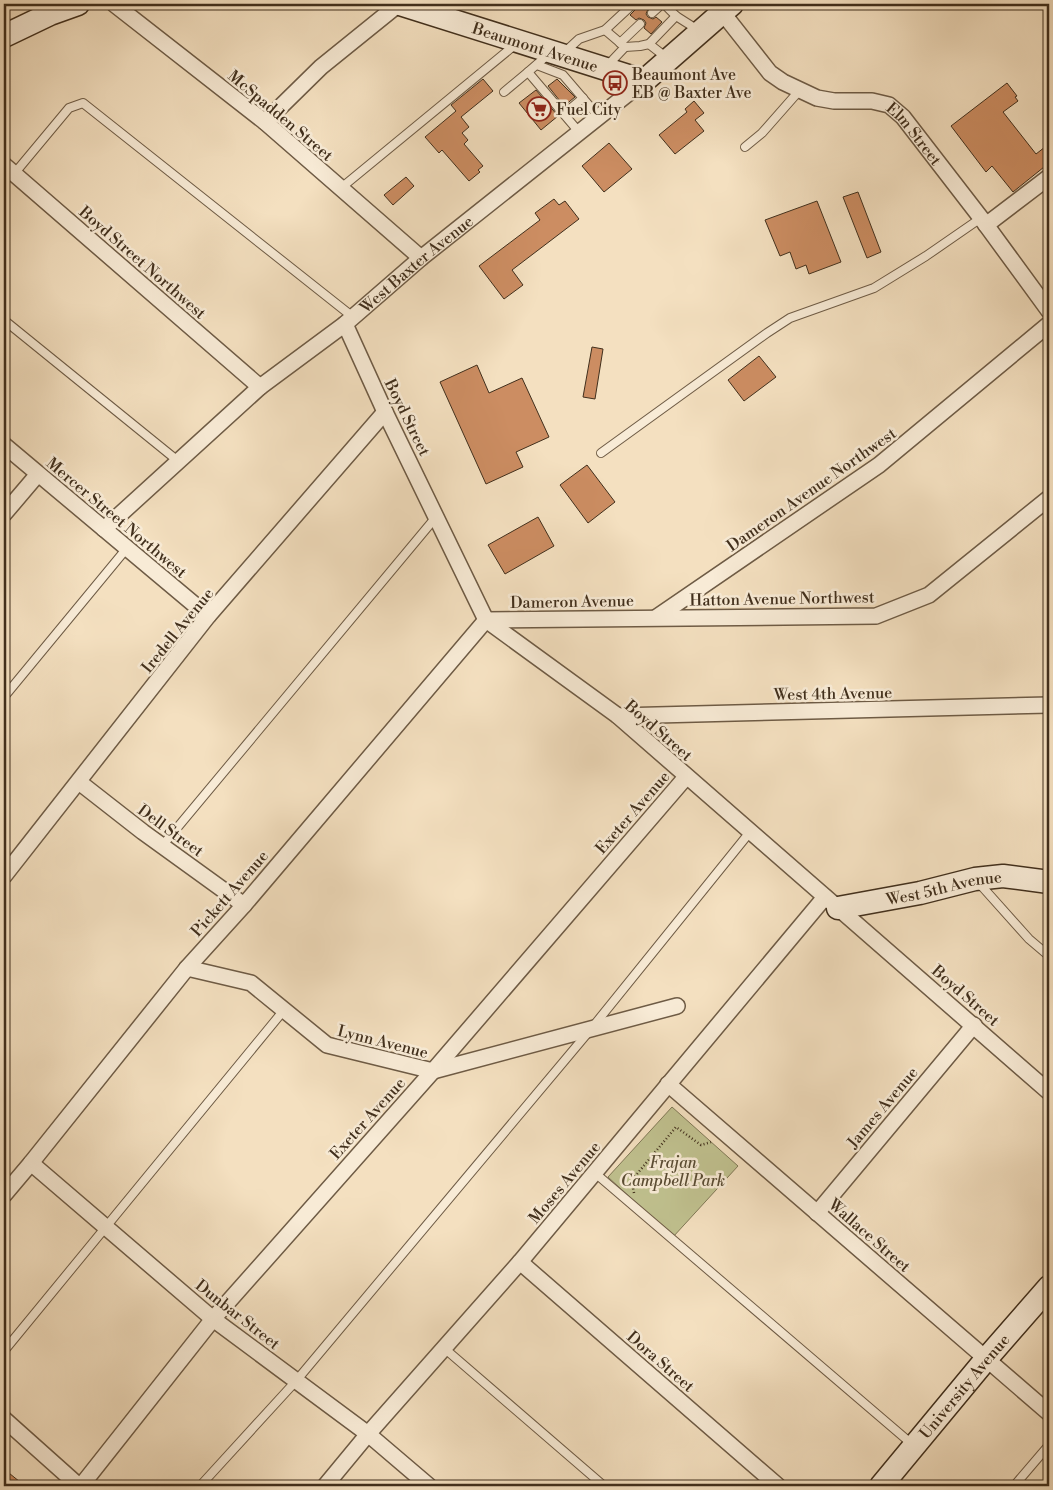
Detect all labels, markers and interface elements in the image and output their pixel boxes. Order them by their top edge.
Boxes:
street label: Beaumont Avenue [469,18,601,77]
place label: Beaumont Ave EB @ Baxter Ave [631,65,752,103]
street label: McSpadden Street [224,66,337,166]
bus stop icon: Beaumont Ave EB @ Baxter Ave [602,70,628,96]
supermarket icon: Fuel City [526,96,552,122]
street label: Elm Street [882,98,946,170]
place label: Fuel City [556,100,621,120]
street label: Boyd Street Northwest [74,201,210,324]
street label: West Baxter Avenue [355,211,478,318]
street label: Boyd Street [379,375,434,460]
street label: Dameron Avenue Northwest [723,423,900,556]
street label: Mercer Street Northwest [42,453,191,583]
street label: Iredell Avenue [137,584,218,677]
street label: Hatton Avenue Northwest [689,587,875,611]
street label: Dameron Avenue [510,591,634,613]
street label: West 4th Avenue [773,683,892,705]
street label: Boyd Street [620,695,697,766]
street label: Exeter Avenue [591,767,674,858]
street label: Dell Street [133,800,208,862]
street label: Pickett Avenue [187,846,273,941]
street label: West 5th Avenue [884,867,1003,910]
street label: Boyd Street [927,960,1004,1031]
street label: Lynn Avenue [335,1021,430,1063]
street label: James Avenue [842,1063,923,1153]
street label: Exeter Avenue [326,1074,410,1164]
street label: Moses Avenue [525,1137,605,1228]
park label: Frajan Campbell Park [621,1153,725,1191]
street label: Wallace Street [824,1194,915,1277]
street label: Dunbar Street [191,1276,284,1354]
street label: Dora Street [622,1327,699,1397]
street label: University Avenue [915,1330,1014,1443]

